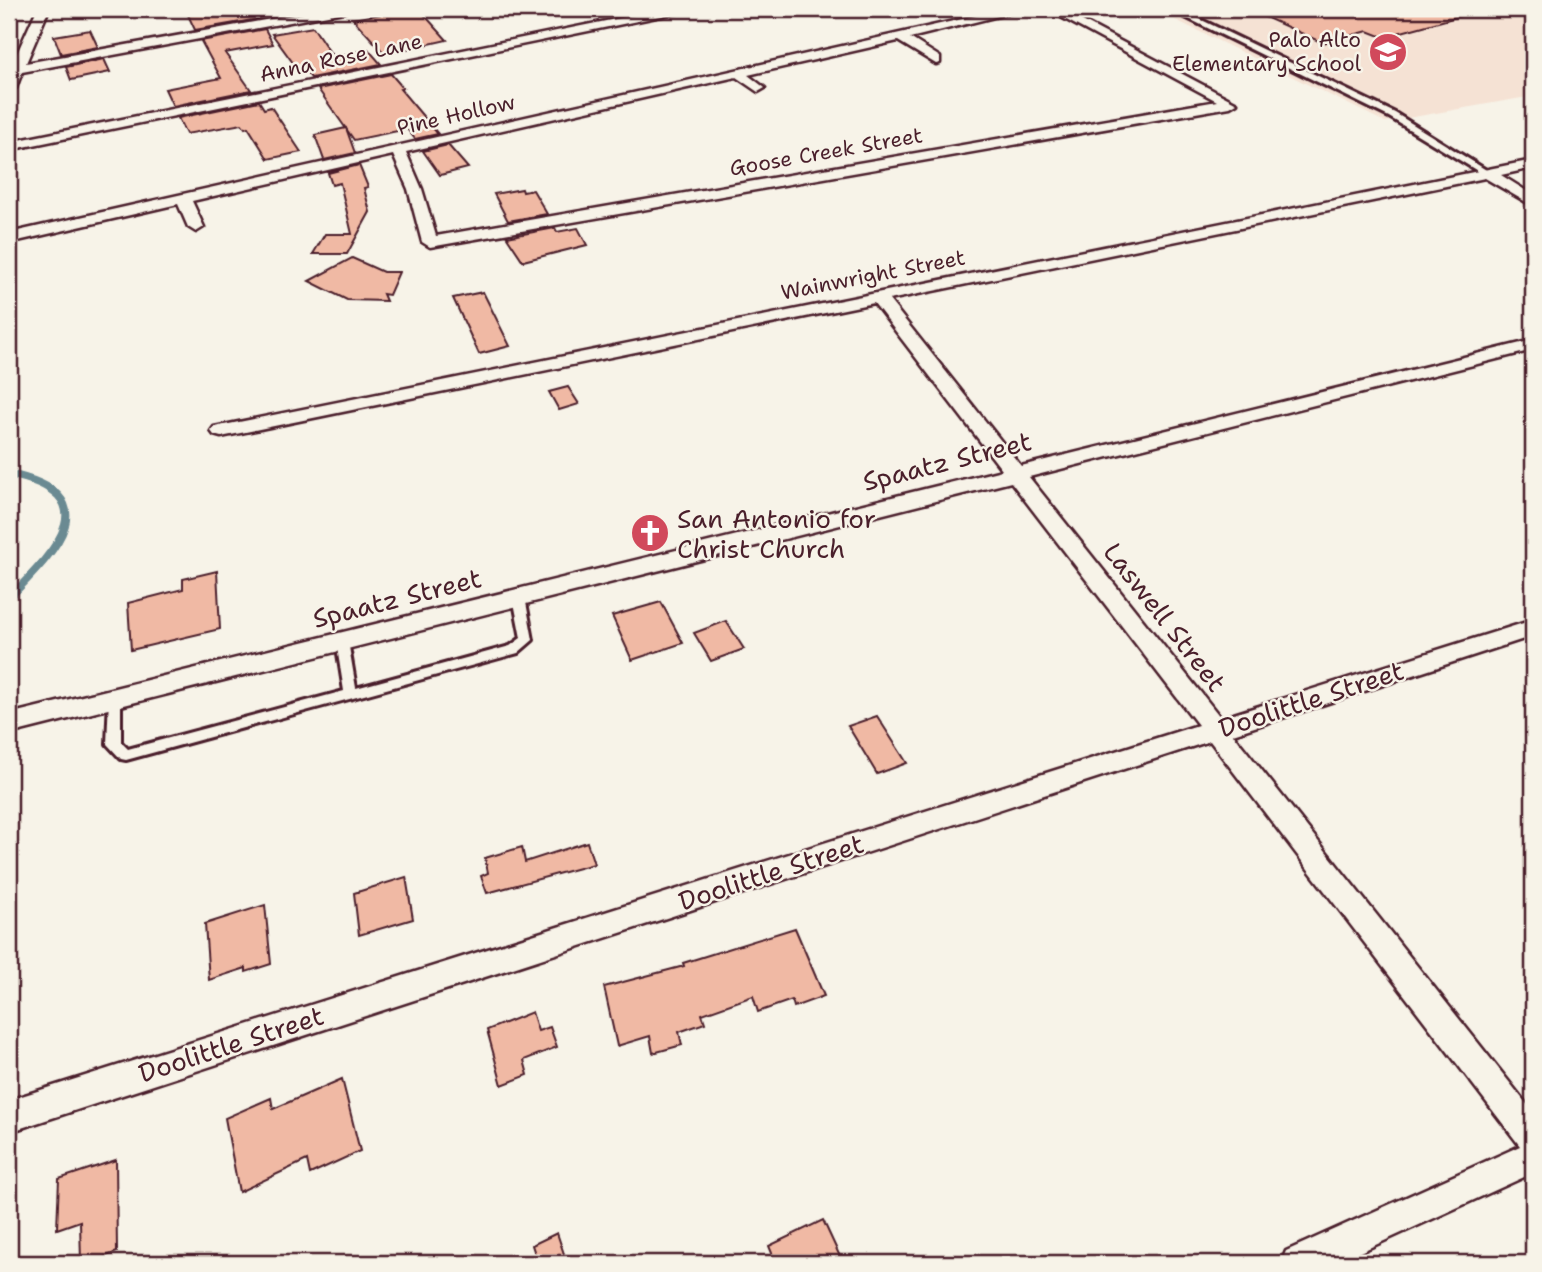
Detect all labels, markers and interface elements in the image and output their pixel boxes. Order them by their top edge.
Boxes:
place label: Palo Alto Elementary School [1172,26,1362,78]
street label: Anna Rose Lane [257,27,425,89]
school or university icon: Palo Alto Elementary School [1367,31,1409,73]
street label: Pine Hollow [394,88,518,142]
street label: Goose Creek Street [727,121,925,183]
street label: Wainwright Street [778,243,968,307]
street label: Spaatz Street [859,423,1035,499]
place label: San Antonio for Christ Church [677,501,876,566]
church icon: San Antonio for Christ Church [629,512,671,554]
street label: Laswell Street [1096,535,1234,699]
street label: Spaatz Street [309,560,485,636]
street label: Doolittle Street [1214,653,1408,745]
street label: Doolittle Street [674,826,868,918]
street label: Doolittle Street [134,998,328,1090]

